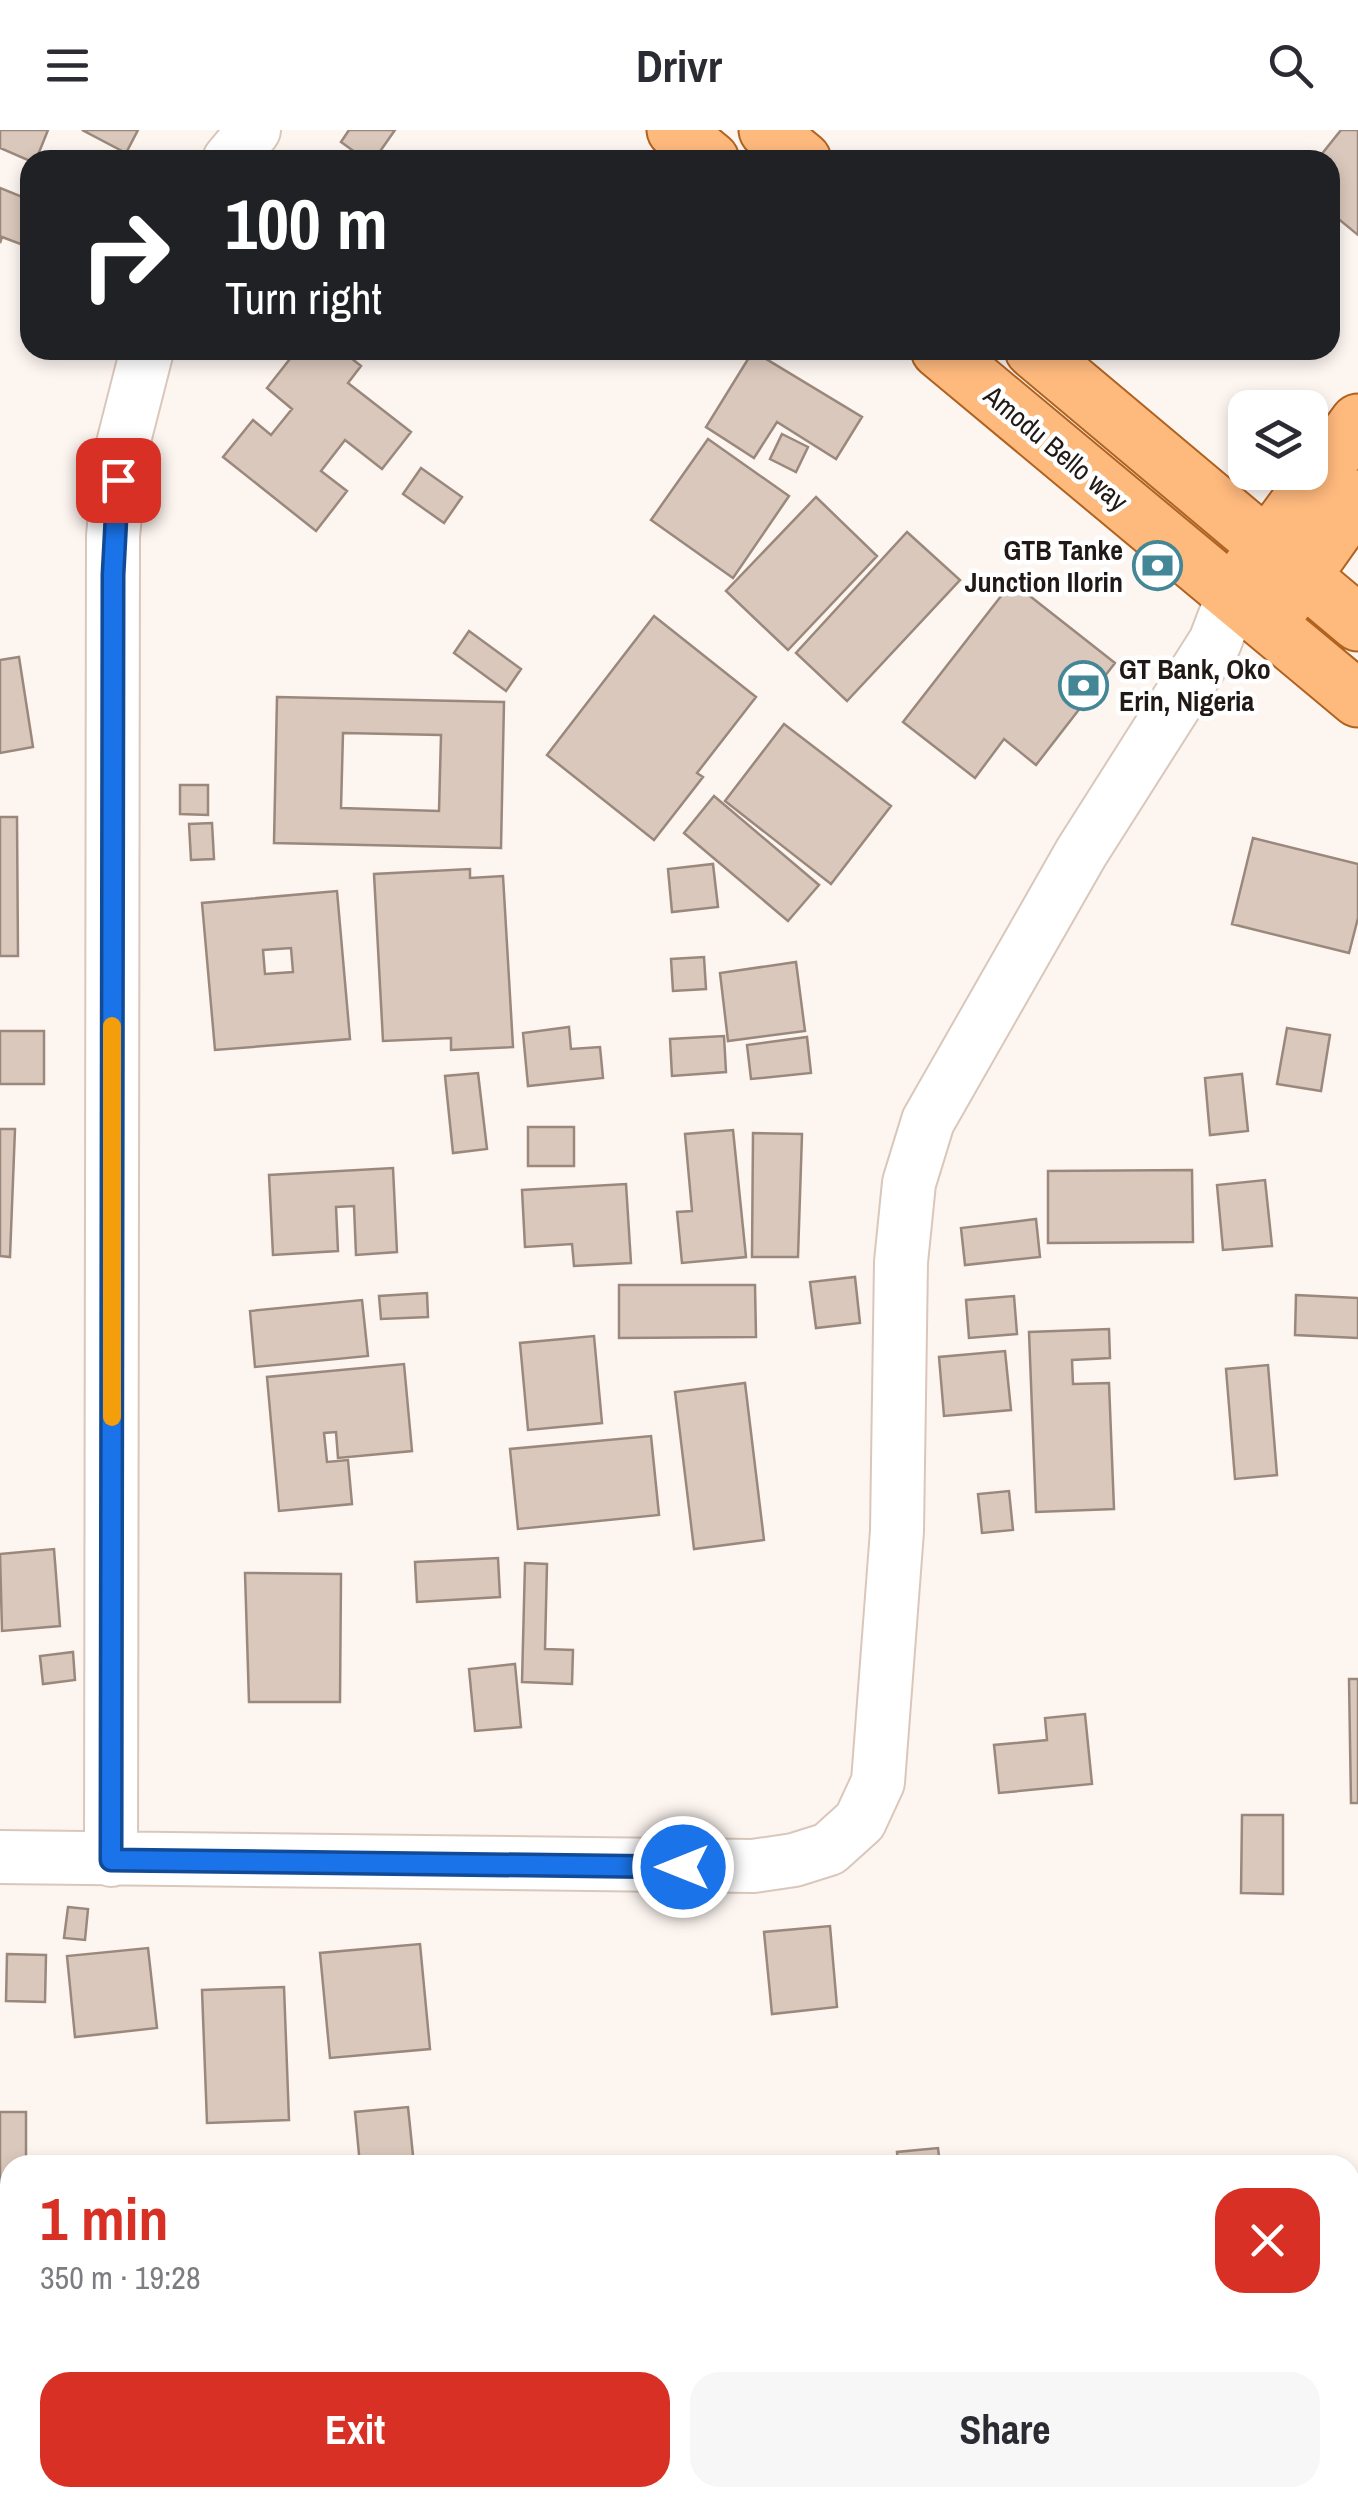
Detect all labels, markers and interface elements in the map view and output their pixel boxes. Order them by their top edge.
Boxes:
text: Drivr [636,35,722,96]
icon: menu [40,38,95,93]
icon: search [1263,38,1318,93]
text: 100 m [225,177,388,271]
icon: right [60,190,190,320]
text: Turn right [225,267,382,328]
street label: Amodu Bello way [975,376,1137,520]
map controls [1228,390,1328,490]
button: layers [1228,390,1328,490]
pin [76,438,161,523]
icon: arrive [91,453,146,508]
place label: GTB Tanke Junction Ilorin [965,531,1123,601]
bank icon: GTB Tanke Junction Ilorin [1132,540,1184,592]
place label: GT Bank, Oko Erin, Nigeria [1119,650,1271,720]
bank icon: GT Bank, Oko Erin, Nigeria [1058,659,1110,711]
position arrow [631,1815,735,1919]
text: 1 min [40,2178,169,2259]
button: close [1215,2188,1320,2293]
text: 350 m · 19:28 [40,2256,200,2299]
button: Exit [40,2372,670,2487]
button: Share [690,2372,1320,2487]

